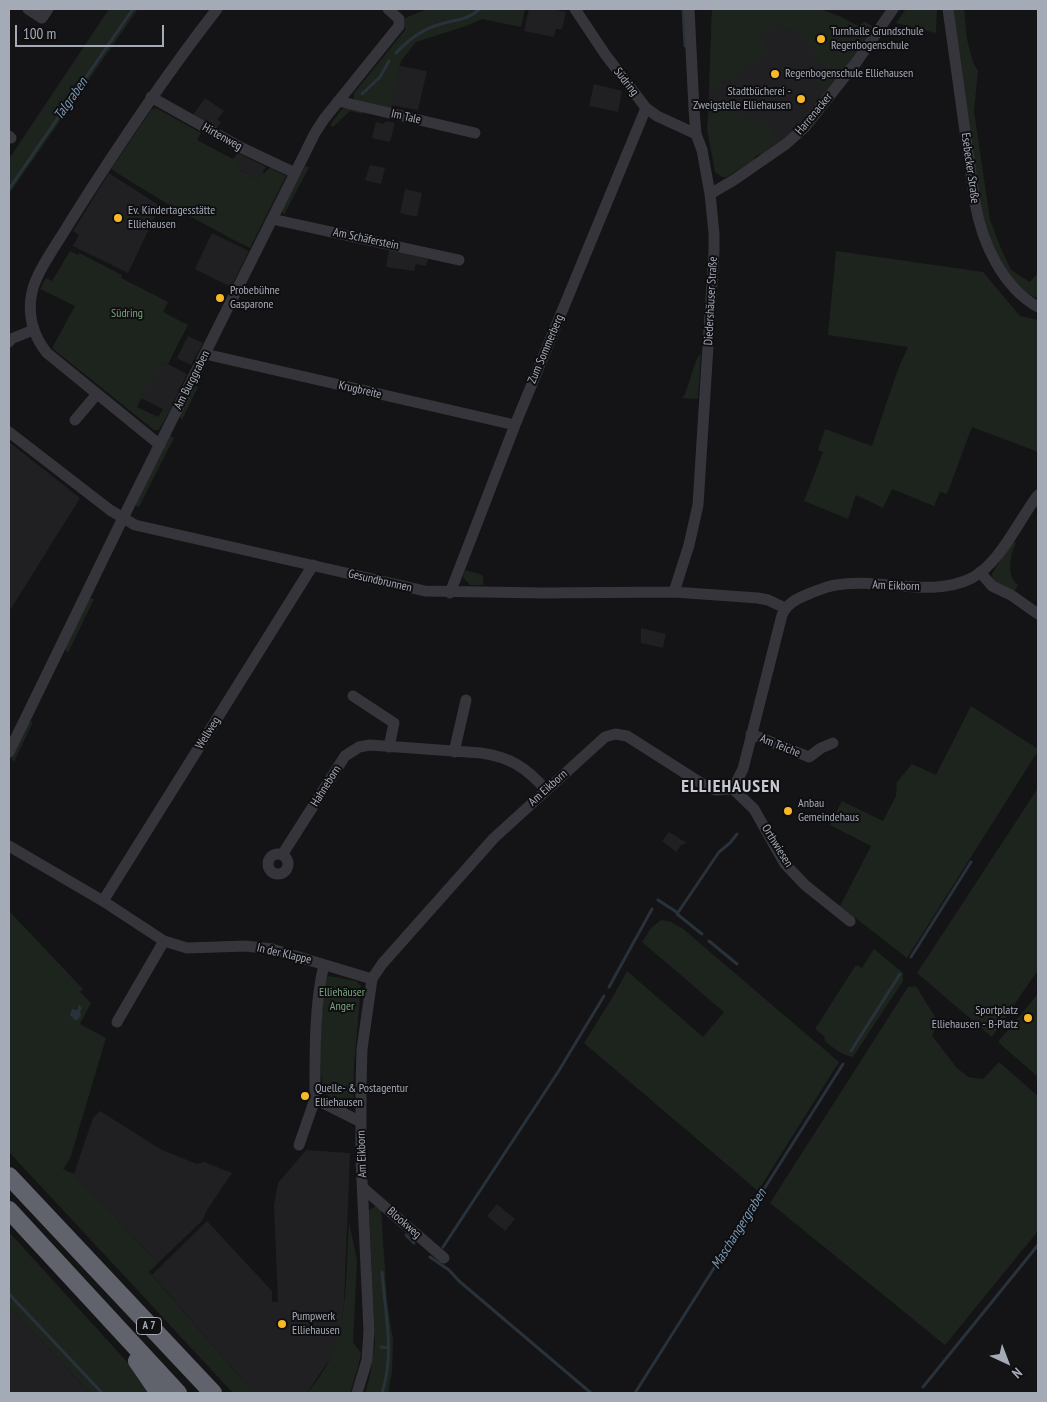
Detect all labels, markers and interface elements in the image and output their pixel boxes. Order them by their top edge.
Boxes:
scale bar [18,15,166,47]
text: 100 m [23,24,56,43]
place label: Turnhalle Grundschule Regenbogenschule [831,25,924,53]
marker: Turnhalle Grundschule Regenbogenschule [815,33,827,45]
street label: Südring [611,65,641,99]
place label: Regenbogenschule Elliehausen [785,67,913,81]
marker: Regenbogenschule Elliehausen [769,68,781,80]
water label: Talgraben [51,75,91,123]
place label: Stadtbücherei - Zweigstelle Elliehausen [693,85,791,113]
street label: Harrenacker [792,90,836,138]
marker: Stadtbücherei - Zweigstelle Elliehausen [795,93,807,105]
street label: Im Tale [390,107,422,127]
street label: Hirtenweg [200,120,244,154]
street label: Esebecker Straße [958,132,982,204]
place label: Ev. Kindertagesstätte Elliehausen [128,204,215,232]
marker: Ev. Kindertagesstätte Elliehausen [112,212,124,224]
street label: Am Schäferstein [332,225,400,253]
street label: Diedershäuser Straße [701,256,721,346]
place label: Probebühne Gasparone [230,284,280,312]
marker: Probebühne Gasparone [214,292,226,304]
park label: Südring [111,307,143,321]
street label: Zum Sommerberg [525,312,567,386]
street label: Am Burggraben [171,348,213,412]
street label: Krugbreite [337,378,383,402]
street label: Gesundbrunnen [347,567,413,595]
street label: Am Eikborn [872,578,920,594]
street label: Wellweg [193,714,223,752]
street label: Am Teiche [758,731,802,761]
street label: Hahneborn [308,763,344,809]
street label: Am Eikborn [526,767,570,809]
district label: ELLIEHAUSEN [680,776,782,798]
place label: Anbau Gemeindehaus [798,797,859,825]
marker: Anbau Gemeindehaus [782,805,794,817]
street label: Orthwiesen [758,822,796,870]
street label: In der Klappe [255,941,313,967]
park label: Elliehäuser Anger [319,986,365,1014]
place label: Sportplatz Elliehausen - B-Platz [932,1004,1018,1032]
marker: Sportplatz Elliehausen - B-Platz [1022,1012,1034,1024]
place label: Quelle- & Postagentur Elliehausen [315,1082,408,1110]
marker: Quelle- & Postagentur Elliehausen [299,1090,311,1102]
street label: Am Eikborn [354,1130,370,1178]
water label: Maschangergraben [708,1186,770,1272]
street label: Blookweg [384,1204,424,1242]
place label: Pumpwerk Elliehausen [292,1310,340,1338]
road number: A 7 [136,1318,162,1334]
marker: Pumpwerk Elliehausen [276,1318,288,1330]
north arrow [982,1337,1032,1387]
text: N [1008,1364,1026,1382]

